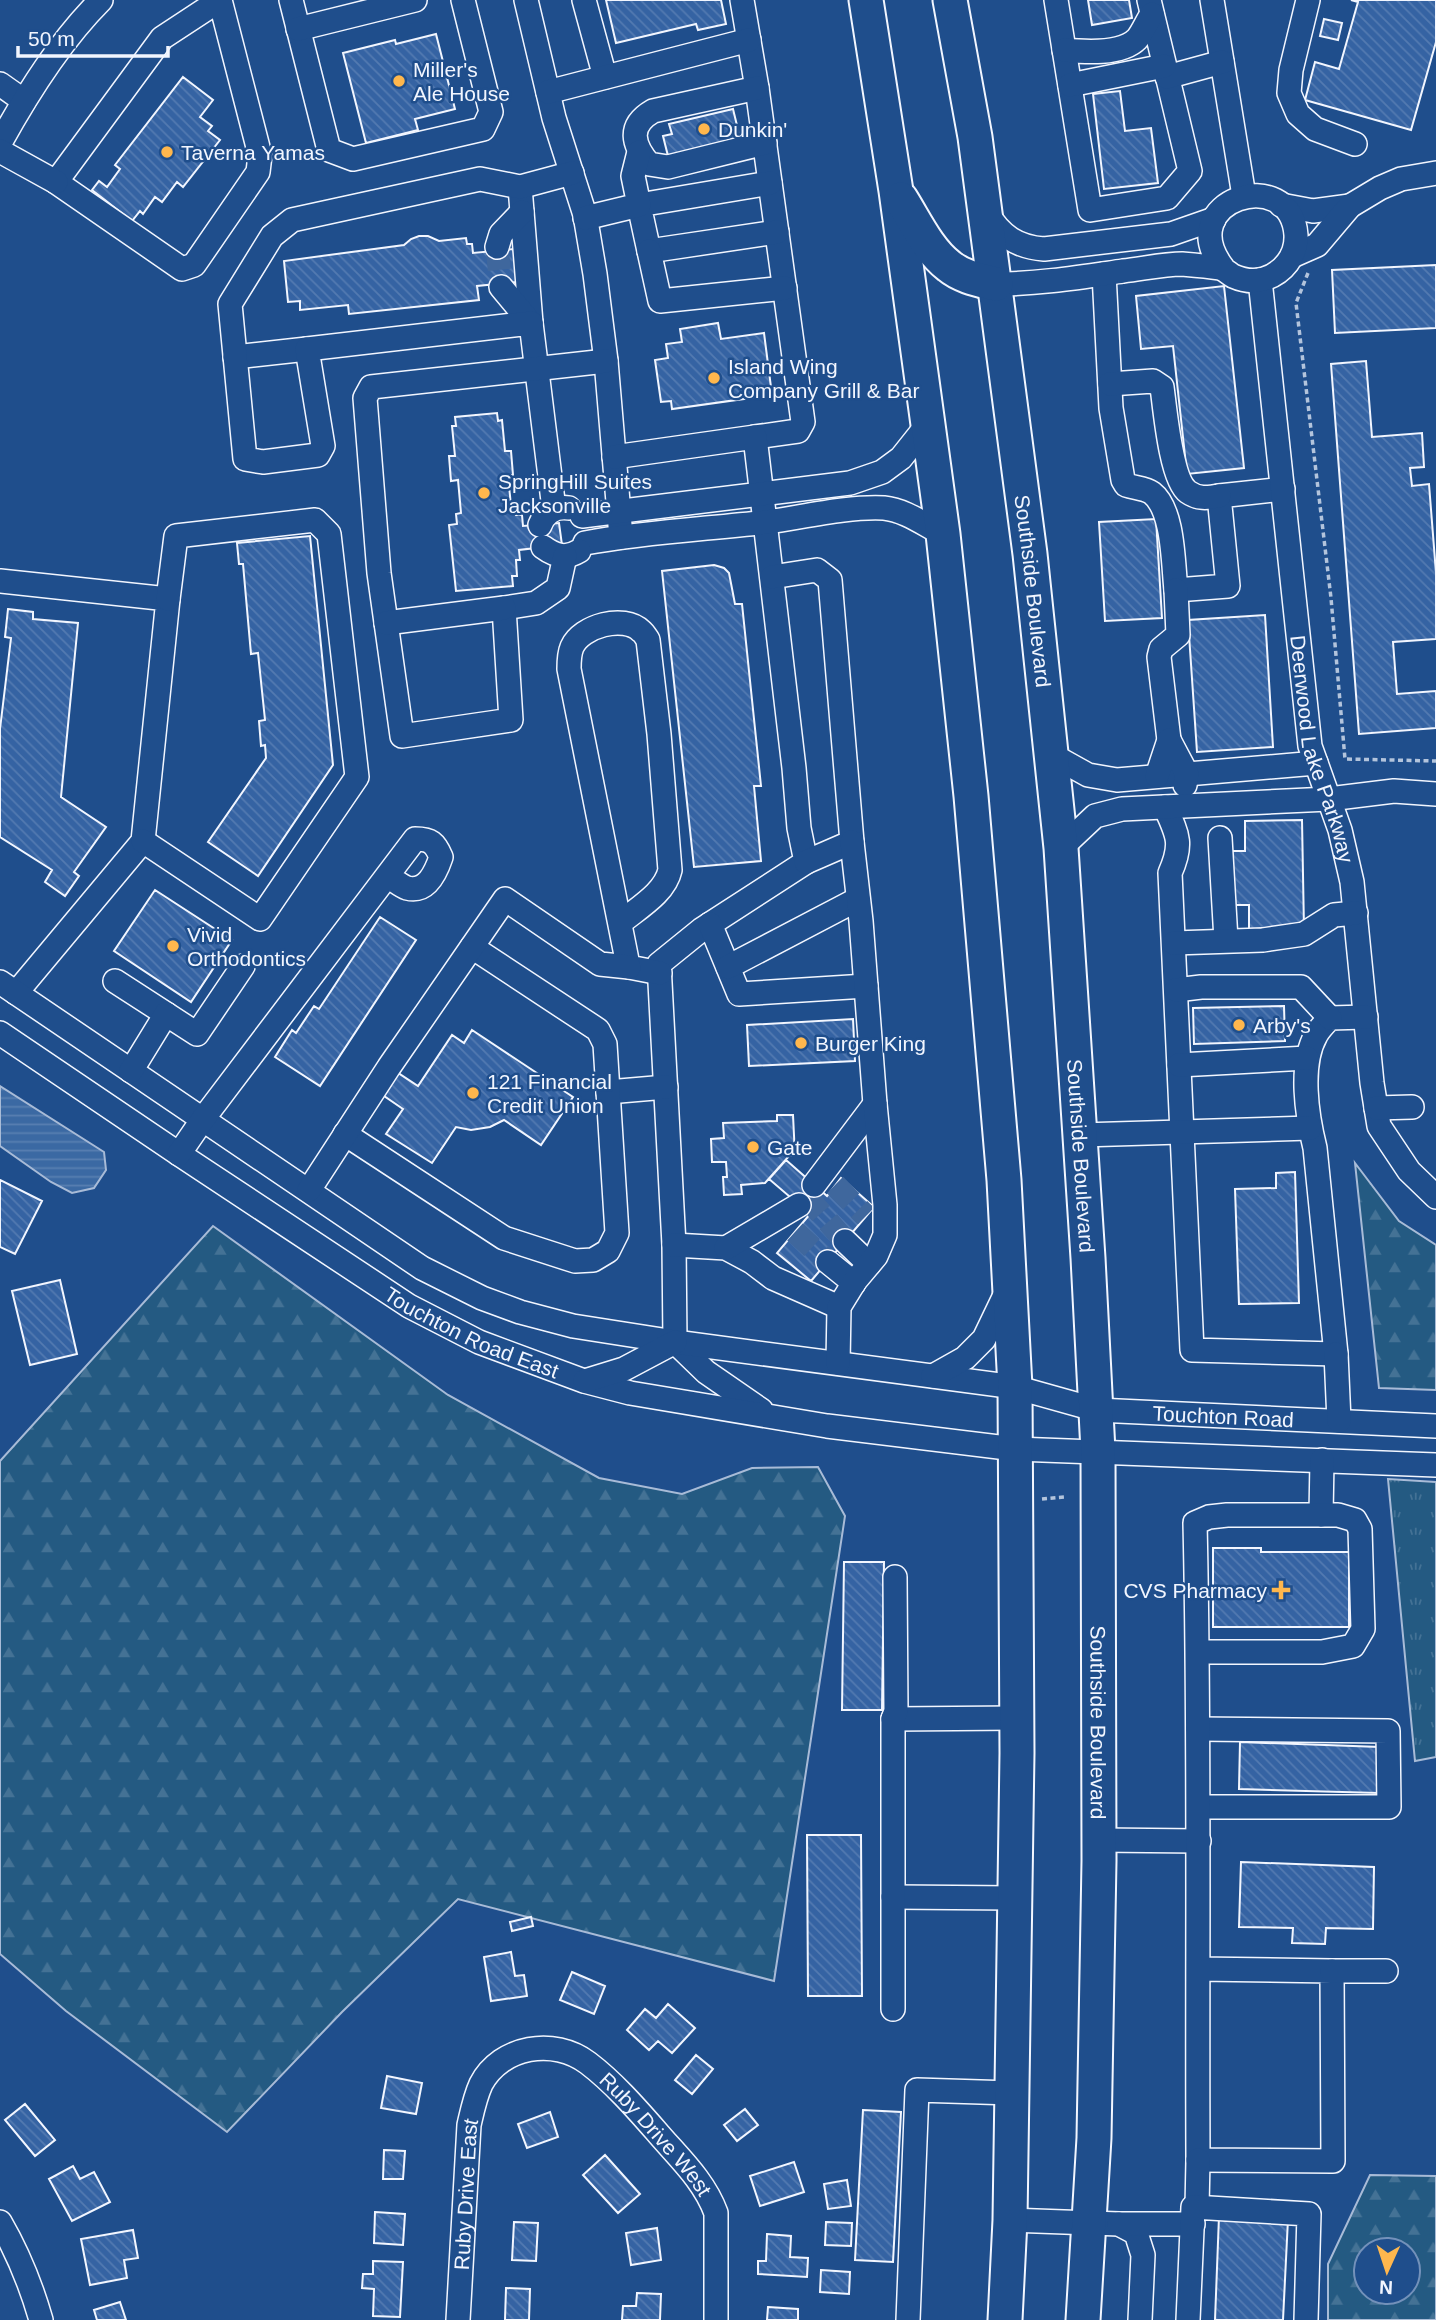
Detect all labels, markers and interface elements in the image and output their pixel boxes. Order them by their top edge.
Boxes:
scale bar [18,14,168,58]
text: 50 m [28,27,75,50]
place label: Miller's Ale House [413,58,510,105]
marker: Miller's Ale House [391,73,407,89]
place label: Dunkin' [718,118,787,141]
marker: Dunkin' [696,121,712,137]
place label: Taverna Yamas [181,141,325,164]
marker: Taverna Yamas [159,144,175,160]
place label: Island Wing Company Grill & Bar [728,355,919,402]
marker: Island Wing Company Grill & Bar [706,370,722,386]
place label: SpringHill Suites Jacksonville [498,470,652,517]
marker: SpringHill Suites Jacksonville [476,485,492,501]
street label: Southside Boulevard [1011,493,1055,689]
street label: Deerwood Lake Parkway [1287,634,1359,865]
place label: Vivid Orthodontics [187,923,306,970]
marker: Vivid Orthodontics [165,938,181,954]
place label: Arby's [1253,1014,1311,1037]
marker: Arby's [1231,1017,1247,1033]
place label: Burger King [815,1032,926,1055]
marker: Burger King [793,1035,809,1051]
street label: Southside Boulevard [1063,1058,1099,1253]
place label: 121 Financial Credit Union [487,1070,612,1117]
marker: 121 Financial Credit Union [465,1085,481,1101]
place label: Gate [767,1136,813,1159]
marker: Gate [745,1139,761,1155]
street label: Touchton Road East [381,1282,562,1382]
street label: Touchton Road [1152,1401,1294,1431]
place label: CVS Pharmacy [1123,1579,1267,1602]
marker: CVS Pharmacy [1273,1582,1289,1598]
street label: Southside Boulevard [1087,1625,1110,1819]
street label: Ruby Drive West [596,2067,717,2200]
street label: Ruby Drive East [449,2116,482,2271]
north arrow [1352,2236,1422,2306]
text: N [1379,2277,1394,2298]

